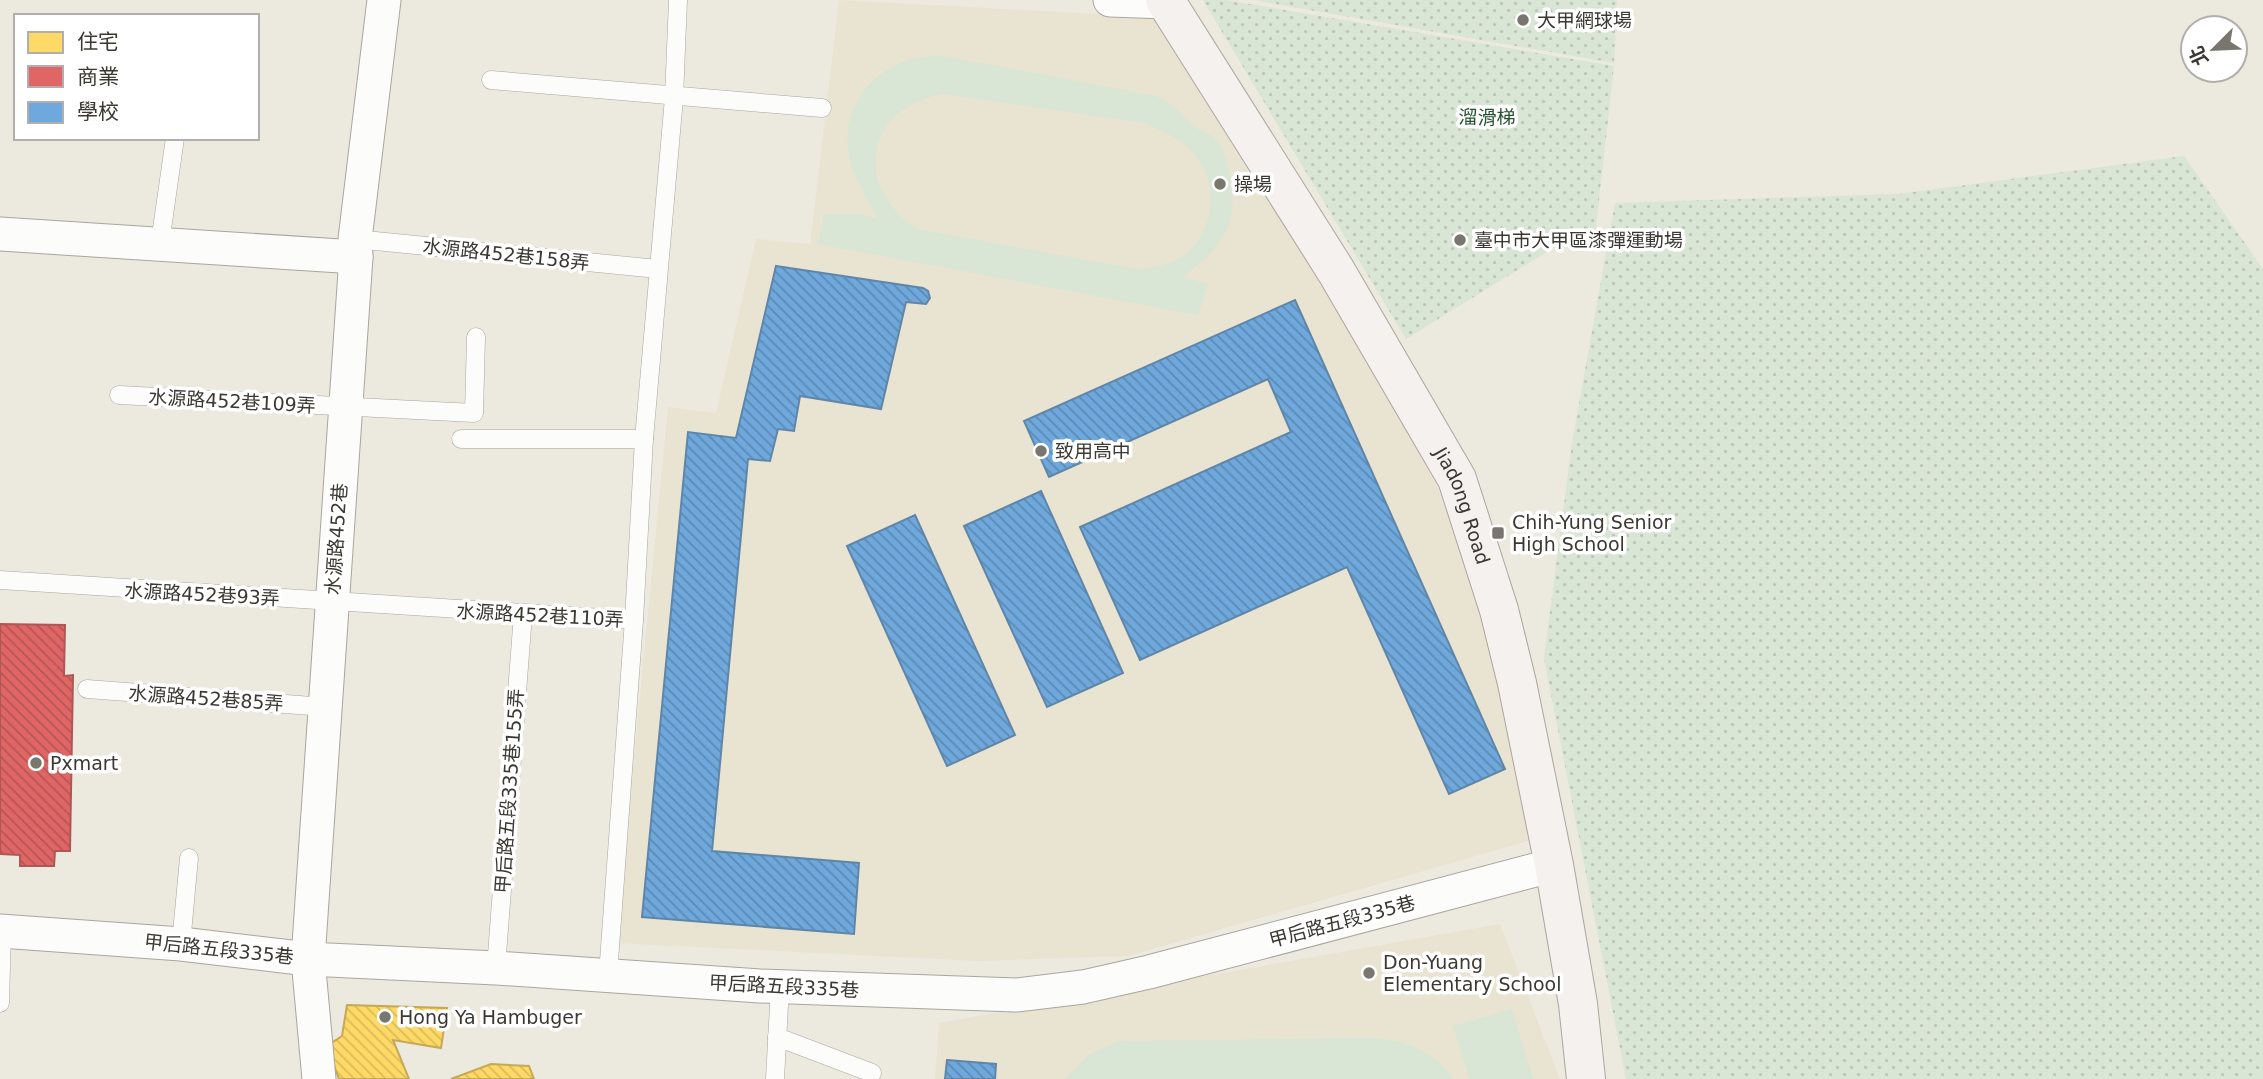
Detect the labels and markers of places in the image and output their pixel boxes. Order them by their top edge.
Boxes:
place label: 大甲網球場 [1537,9,1632,31]
marker: 大甲網球場 [1515,12,1531,28]
place label: 操場 [1234,173,1272,195]
marker: 操場 [1212,176,1228,192]
place label: 臺中市大甲區漆彈運動場 [1474,229,1683,251]
marker: 臺中市大甲區漆彈運動場 [1452,232,1468,248]
place label: 致用高中 [1055,440,1131,462]
marker: 致用高中 [1033,443,1049,459]
place label: Chih-Yung Senior High School [1512,511,1672,555]
marker: Chih-Yung Senior High School [1490,525,1506,541]
place label: Pxmart [50,752,118,774]
marker: Pxmart [28,755,44,771]
place label: Don-Yuang Elementary School [1383,951,1561,995]
marker: Don-Yuang Elementary School [1361,965,1377,981]
place label: Hong Ya Hambuger [399,1006,582,1028]
marker: Hong Ya Hambuger [377,1009,393,1025]

